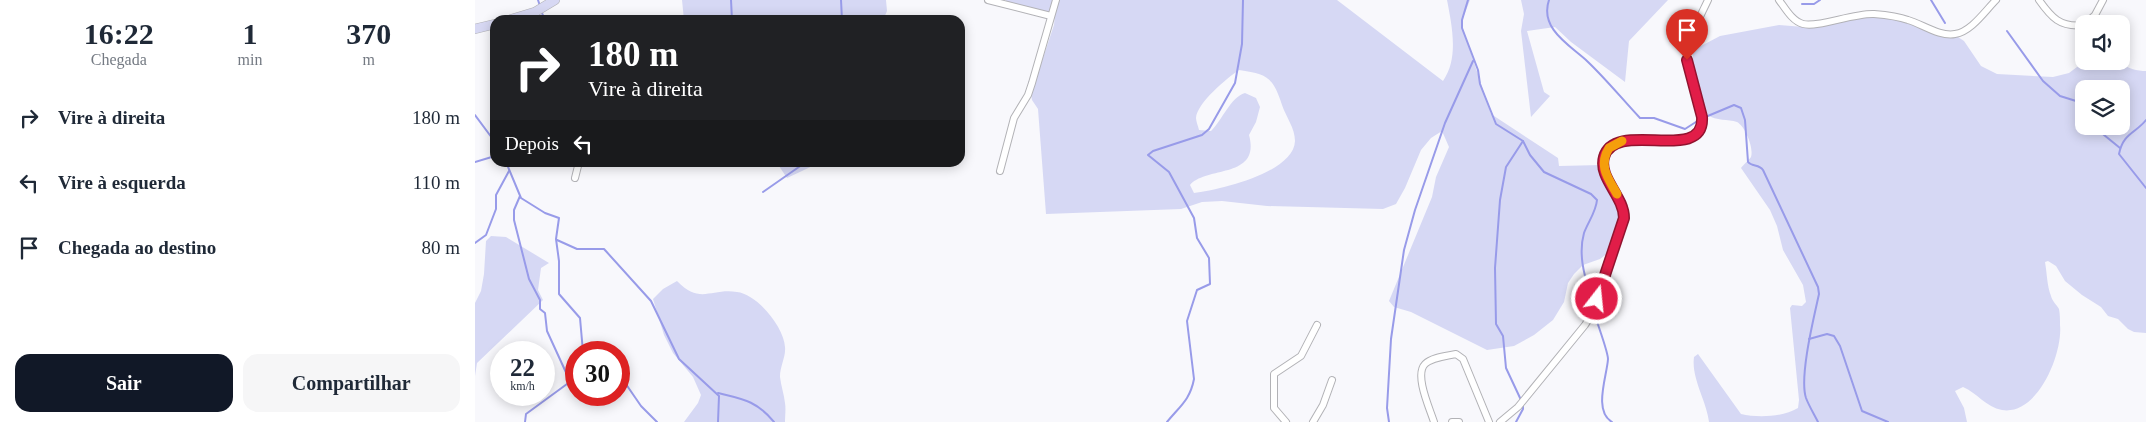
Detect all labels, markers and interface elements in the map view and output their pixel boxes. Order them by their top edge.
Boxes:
pin [1666,9,1708,60]
map controls [2075,15,2130,135]
button: sound [2075,15,2130,70]
icon: arrive [1673,16,1701,44]
text: 16:22 [84,17,154,50]
text: 1 [242,17,257,50]
text: 370 [346,17,391,50]
icon: right [505,35,570,100]
text: 180 m [588,35,678,74]
text: Chegada [91,51,147,68]
text: min [238,51,262,68]
text: m [362,51,375,68]
text: Vire à direita [588,76,703,101]
button: layers [2075,80,2130,135]
icon: right [15,104,43,132]
text: Vire à direita [58,107,165,128]
text: 180 m [412,107,460,128]
icon: left [569,130,597,158]
text: Depois [505,133,559,154]
icon: left [15,169,43,197]
text: Vire à esquerda [58,172,186,193]
text: 110 m [413,172,460,193]
icon: arrive [15,234,43,262]
text: Chegada ao destino [58,237,216,258]
text: 80 m [421,237,460,258]
position arrow [1570,272,1622,324]
speed limit sign: 30 [565,341,630,406]
button: Sair [15,354,233,412]
button: Compartilhar [243,354,460,412]
text: 22 [510,354,535,381]
text: km/h [510,379,535,393]

